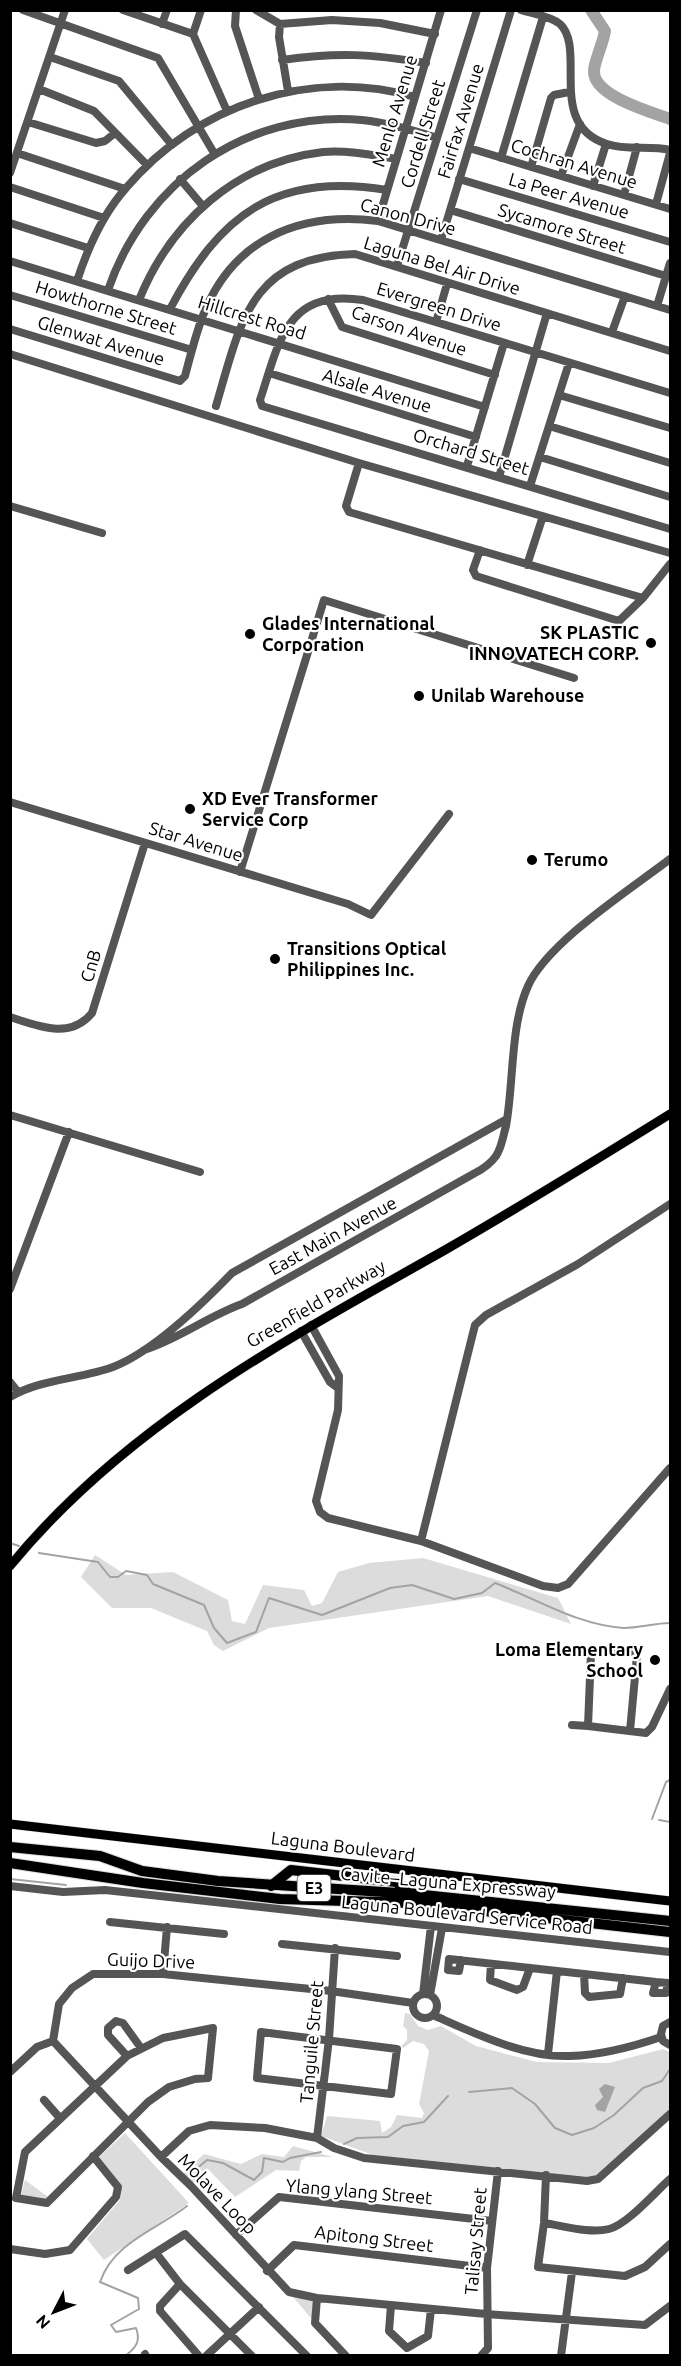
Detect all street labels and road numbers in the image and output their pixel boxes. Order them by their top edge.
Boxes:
street label: Menlo Avenue [368,52,421,169]
street label: Fairfax Avenue [433,61,487,181]
street label: Cordell Street [396,77,448,190]
street label: Cochran Avenue [509,134,640,192]
street label: La Peer Avenue [507,168,632,222]
street label: Canon Drive [358,194,458,238]
street label: Sycamore Street [496,199,629,257]
street label: Laguna Bel Air Drive [362,232,523,298]
street label: Howthorne Street [33,276,179,338]
street label: Evergreen Drive [375,278,504,335]
street label: Hillcrest Road [196,291,309,343]
street label: Carson Avenue [349,301,470,359]
street label: Glenwat Avenue [35,311,167,369]
street label: Alsale Avenue [320,364,434,416]
street label: Orchard Street [411,424,532,478]
street label: Star Avenue [147,817,246,865]
street label: CnB [76,947,104,984]
street label: East Main Avenue [265,1192,400,1278]
street label: Greenfield Parkway [242,1255,389,1351]
street label: Laguna Boulevard [270,1827,416,1865]
street label: Cavite–Laguna Expressway [340,1863,557,1901]
road number: E3 [298,1875,330,1901]
street label: Laguna Boulevard Service Road [340,1891,594,1937]
street label: Guijo Drive [107,1948,195,1972]
street label: Tanguile Street [296,1980,326,2104]
street label: Molave Loop [175,2149,261,2238]
street label: Ylang ylang Street [285,2175,433,2207]
street label: Talisay Street [460,2186,490,2295]
street label: Apitong Street [314,2221,434,2255]

